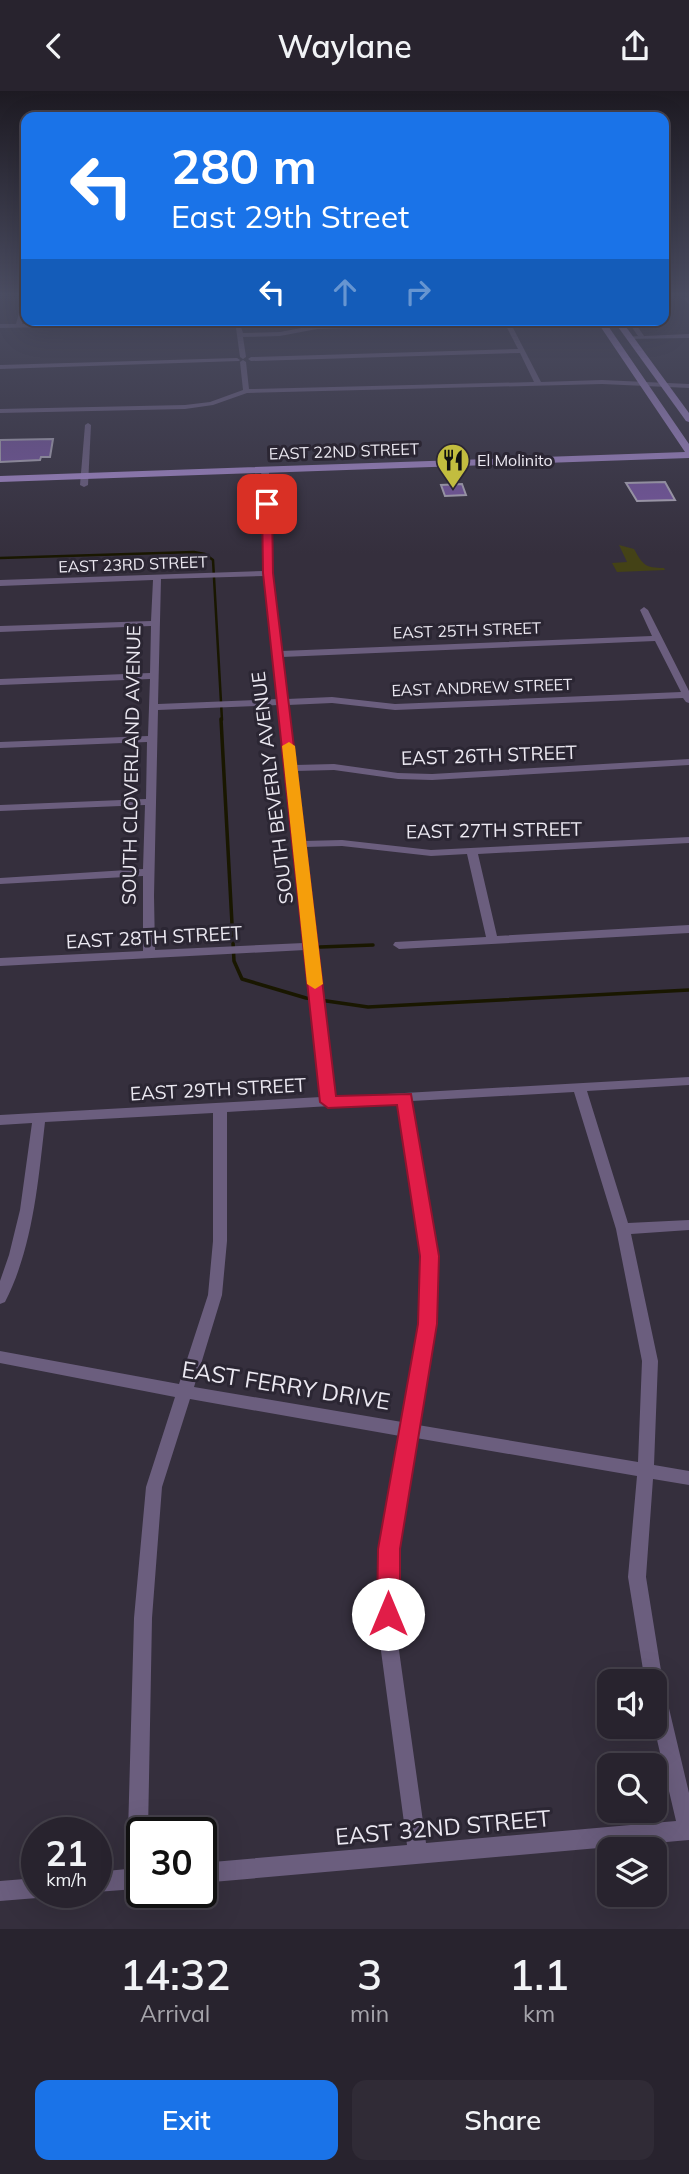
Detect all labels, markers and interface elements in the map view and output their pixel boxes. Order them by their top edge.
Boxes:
text: Waylane [277,26,412,66]
icon: back [35,27,73,65]
icon: share [616,27,654,65]
text: 280 m [171,135,317,196]
icon: left [56,140,147,231]
text: East 29th Street [171,196,409,236]
icon: left [253,273,291,311]
icon: ahead [326,273,364,311]
icon: right [399,273,437,311]
street label: EAST 22ND STREET [268,438,420,464]
restaurant icon: El Molinito [434,441,472,490]
place label: El Molinito [477,450,553,470]
pin [237,474,297,534]
icon: arrive [248,485,286,523]
street label: EAST 23RD STREET [58,551,208,577]
street label: EAST 25TH STREET [392,617,542,643]
street label: SOUTH CLOVERLAND AVENUE [117,625,145,905]
street label: SOUTH BEVERLY AVENUE [246,670,298,906]
street label: EAST ANDREW STREET [391,674,573,700]
street label: EAST 26TH STREET [400,740,578,770]
street label: EAST 27TH STREET [406,816,583,844]
street label: EAST 28TH STREET [65,920,243,954]
street label: EAST 29TH STREET [129,1072,307,1106]
street label: EAST FERRY DRIVE [180,1354,392,1416]
position arrow [351,1577,425,1651]
map controls [597,1669,667,1907]
button: sound [597,1669,667,1739]
button: search [597,1753,667,1823]
street label: EAST 32ND STREET [334,1803,552,1851]
speed limit sign: 30 [126,1817,217,1908]
text: 21 [45,1831,88,1875]
button: layers [597,1837,667,1907]
text: km/h [46,1868,87,1891]
text: 14:32 [120,1948,230,2001]
text: 3 [357,1948,382,2001]
text: 1.1 [509,1948,569,2001]
text: Arrival [140,1999,210,2028]
text: min [350,1999,389,2028]
text: km [523,1999,555,2028]
button: Exit [35,2080,338,2160]
button: Share [352,2080,654,2160]

